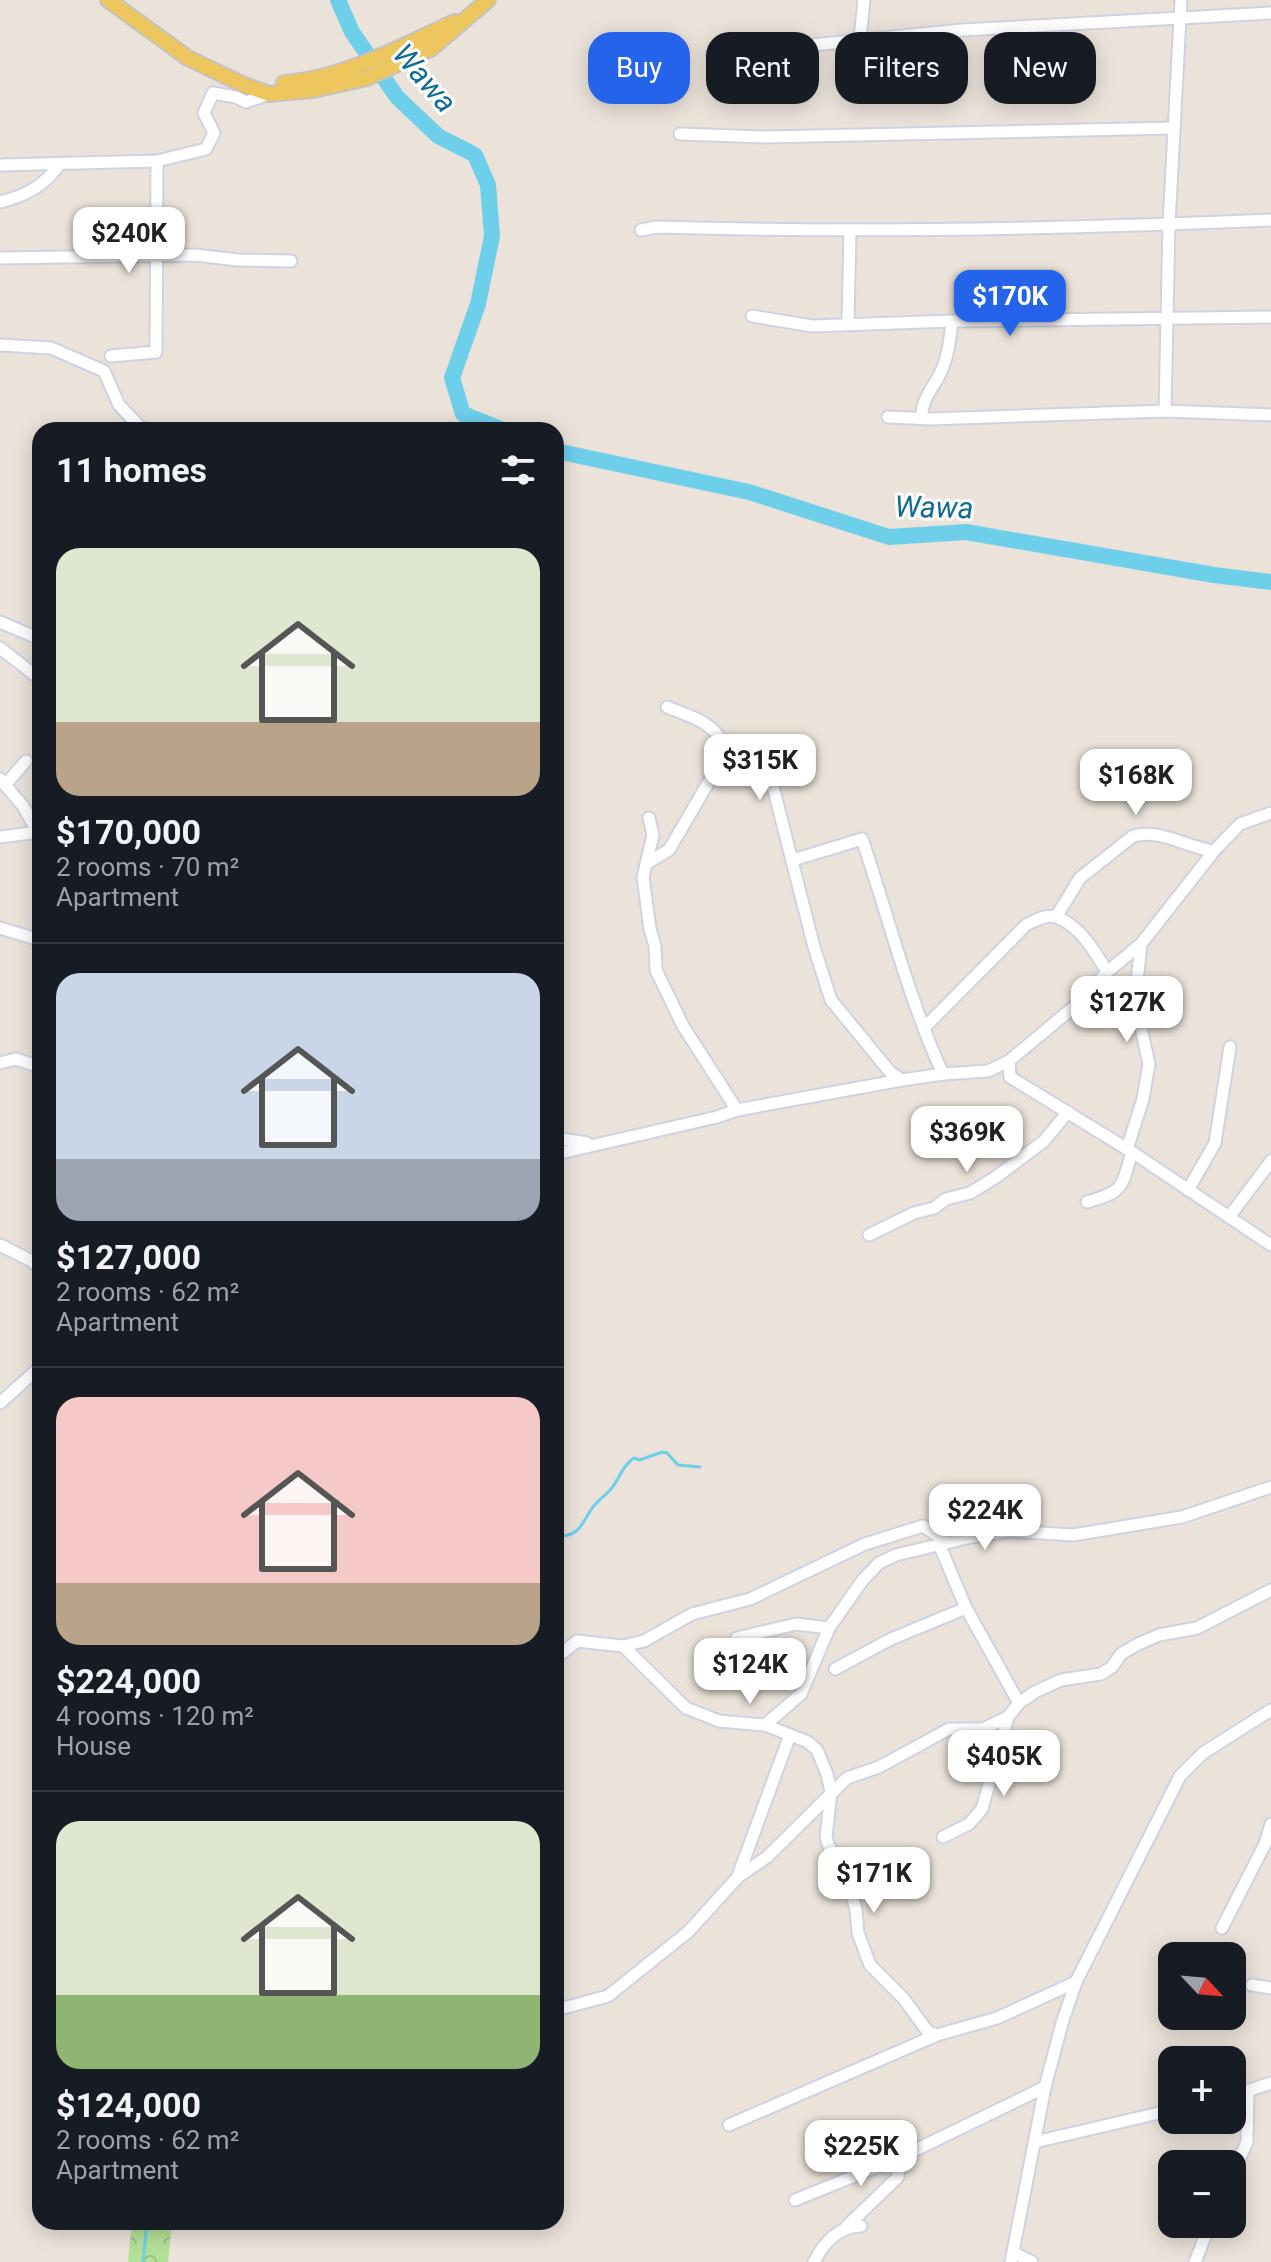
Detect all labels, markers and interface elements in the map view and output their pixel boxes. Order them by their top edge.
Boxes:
chip: Buy [588,32,690,104]
chip: Rent [706,32,819,104]
chip: Filters [835,32,968,104]
chip: New [984,32,1096,104]
water label: Wawa [386,37,464,119]
pin: $240K [73,207,185,275]
text: $240K [91,218,167,248]
pin: $170K [954,270,1066,338]
text: $170K [972,281,1048,311]
icon: filters [496,448,540,492]
text: 11 homes [56,450,207,490]
water label: Wawa [894,489,974,525]
icon: home [226,600,370,744]
pin: $315K [704,734,816,802]
text: $315K [722,745,798,775]
pin: $168K [1080,749,1192,817]
text: $168K [1098,760,1174,790]
text: $170,000 [56,812,201,852]
text: 2 rooms · 70 m² [56,852,239,882]
text: Apartment [56,882,179,912]
pin: $127K [1071,976,1183,1044]
text: $127K [1089,987,1165,1017]
icon: home [226,1025,370,1169]
pin: $369K [911,1106,1023,1174]
text: $369K [929,1117,1005,1147]
text: $127,000 [56,1237,201,1277]
text: 2 rooms · 62 m² [56,1277,239,1307]
text: Apartment [56,1307,179,1337]
icon: home [226,1449,370,1593]
pin: $224K [929,1484,1041,1552]
text: $224K [947,1495,1023,1525]
pin: $124K [694,1638,806,1706]
text: $124K [712,1649,788,1679]
text: $224,000 [56,1661,201,1701]
text: 4 rooms · 120 m² [56,1701,254,1731]
pin: $405K [948,1730,1060,1798]
text: House [56,1731,131,1761]
text: $405K [966,1741,1042,1771]
pin: $171K [818,1847,930,1915]
text: $171K [836,1858,912,1888]
icon: home [226,1873,370,2017]
north arrow [1158,1942,1246,2030]
map controls [1158,1942,1246,2238]
button: + [1158,2046,1246,2134]
text: $124,000 [56,2085,201,2125]
pin: $225K [805,2120,917,2188]
text: 2 rooms · 62 m² [56,2125,239,2155]
text: $225K [823,2131,899,2161]
button: − [1158,2150,1246,2238]
text: Apartment [56,2155,179,2185]

